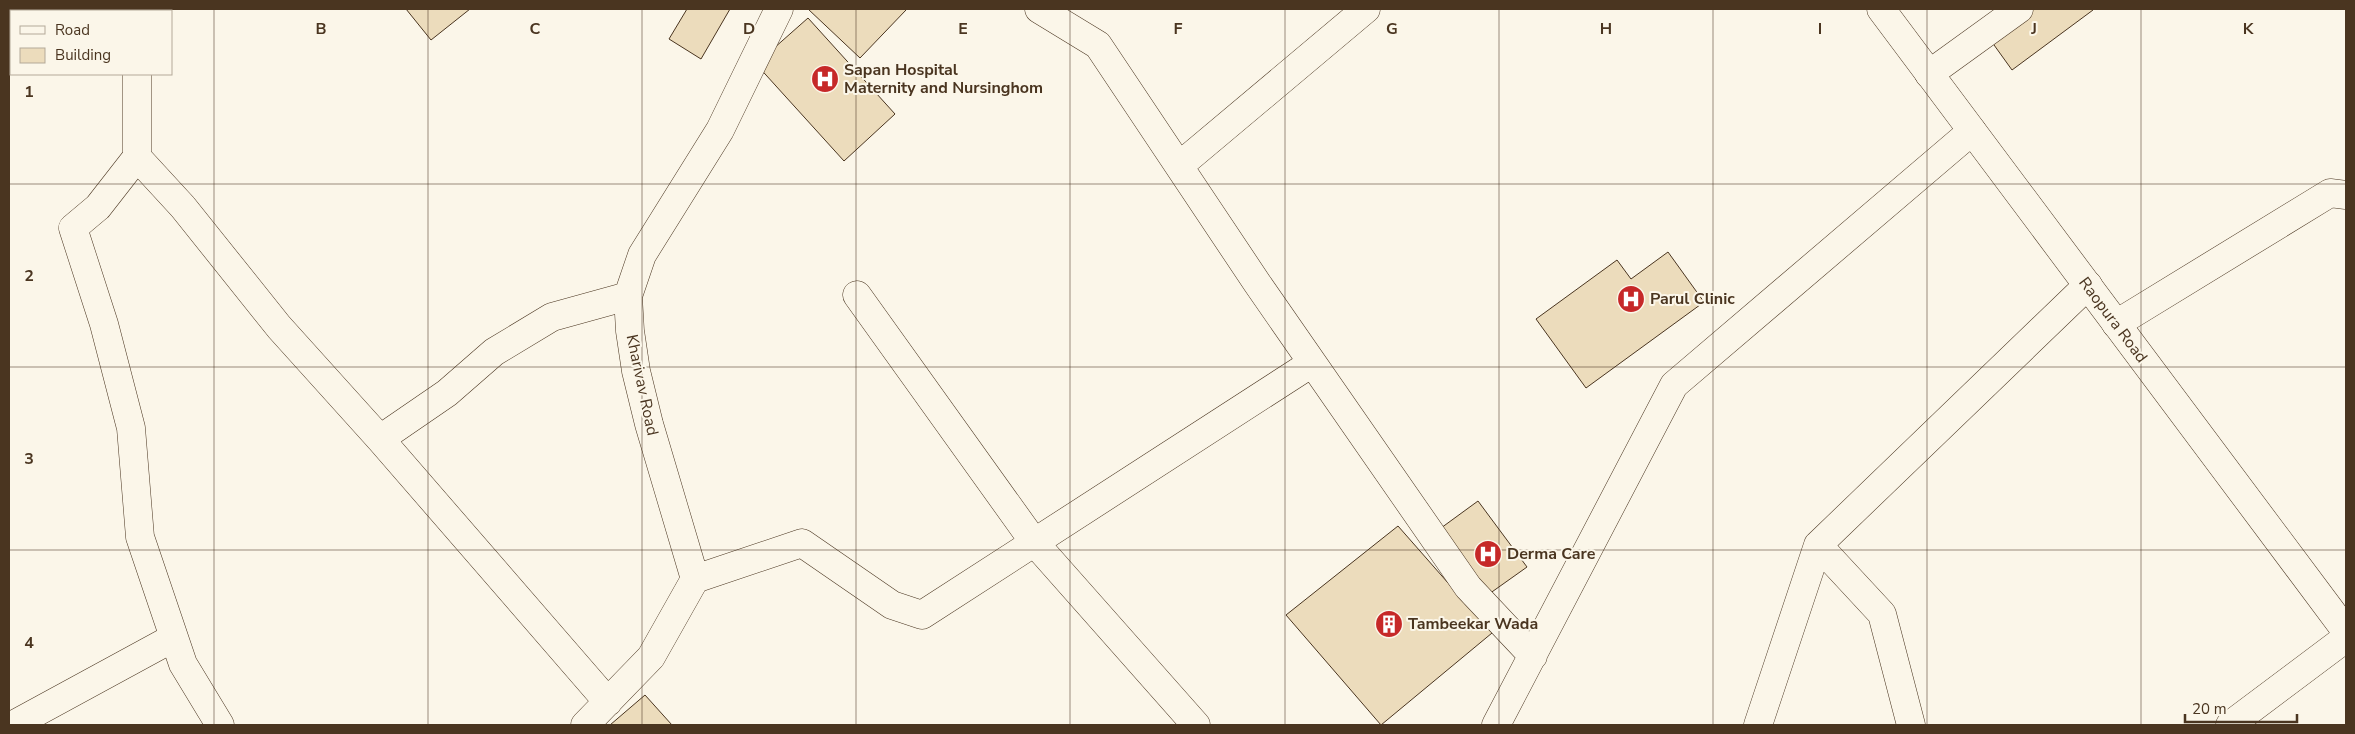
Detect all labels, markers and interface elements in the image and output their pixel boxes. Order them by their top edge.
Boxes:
legend [10,10,172,75]
text: B [315,18,327,40]
text: C [530,18,541,40]
text: D [743,18,755,40]
text: E [958,18,968,40]
text: F [1174,18,1183,40]
text: G [1386,18,1398,40]
text: H [1600,18,1612,40]
text: I [1818,18,1822,40]
text: J [2030,18,2037,40]
text: K [2243,18,2255,40]
text: Road [55,20,90,40]
text: Building [55,45,111,65]
place label: Sapan Hospital Maternity and Nursinghom [844,59,1043,99]
hospital icon: Sapan Hospital Maternity and Nursinghom [810,64,840,94]
text: 1 [24,81,34,103]
text: 2 [24,265,34,287]
street label: Raopura Road [2074,273,2152,367]
hospital icon: Parul Clinic [1616,284,1646,314]
place label: Parul Clinic [1650,288,1735,310]
street label: Kharivav Road [621,332,663,438]
text: 3 [24,448,34,470]
hospital icon: Derma Care [1473,539,1503,569]
place label: Derma Care [1507,543,1596,565]
building icon: Tambeekar Wada [1374,609,1404,639]
place label: Tambeekar Wada [1408,613,1538,635]
text: 4 [24,632,34,654]
scale bar [2185,692,2298,724]
text: 20 m [2192,699,2227,719]

